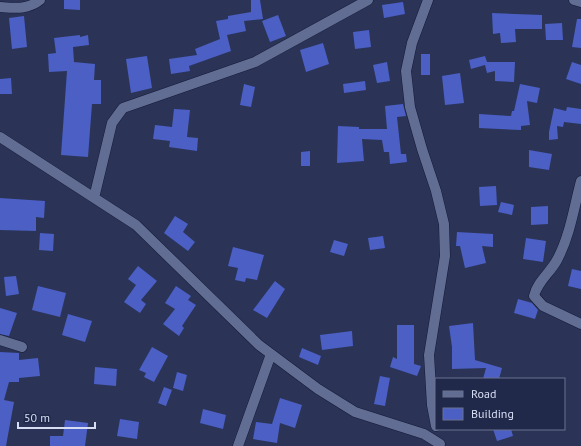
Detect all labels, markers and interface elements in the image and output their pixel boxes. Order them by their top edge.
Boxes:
legend [435,378,565,430]
text: Road [471,386,496,401]
scale bar [18,404,95,430]
text: Building [471,406,514,421]
text: 50 m [24,410,50,425]

